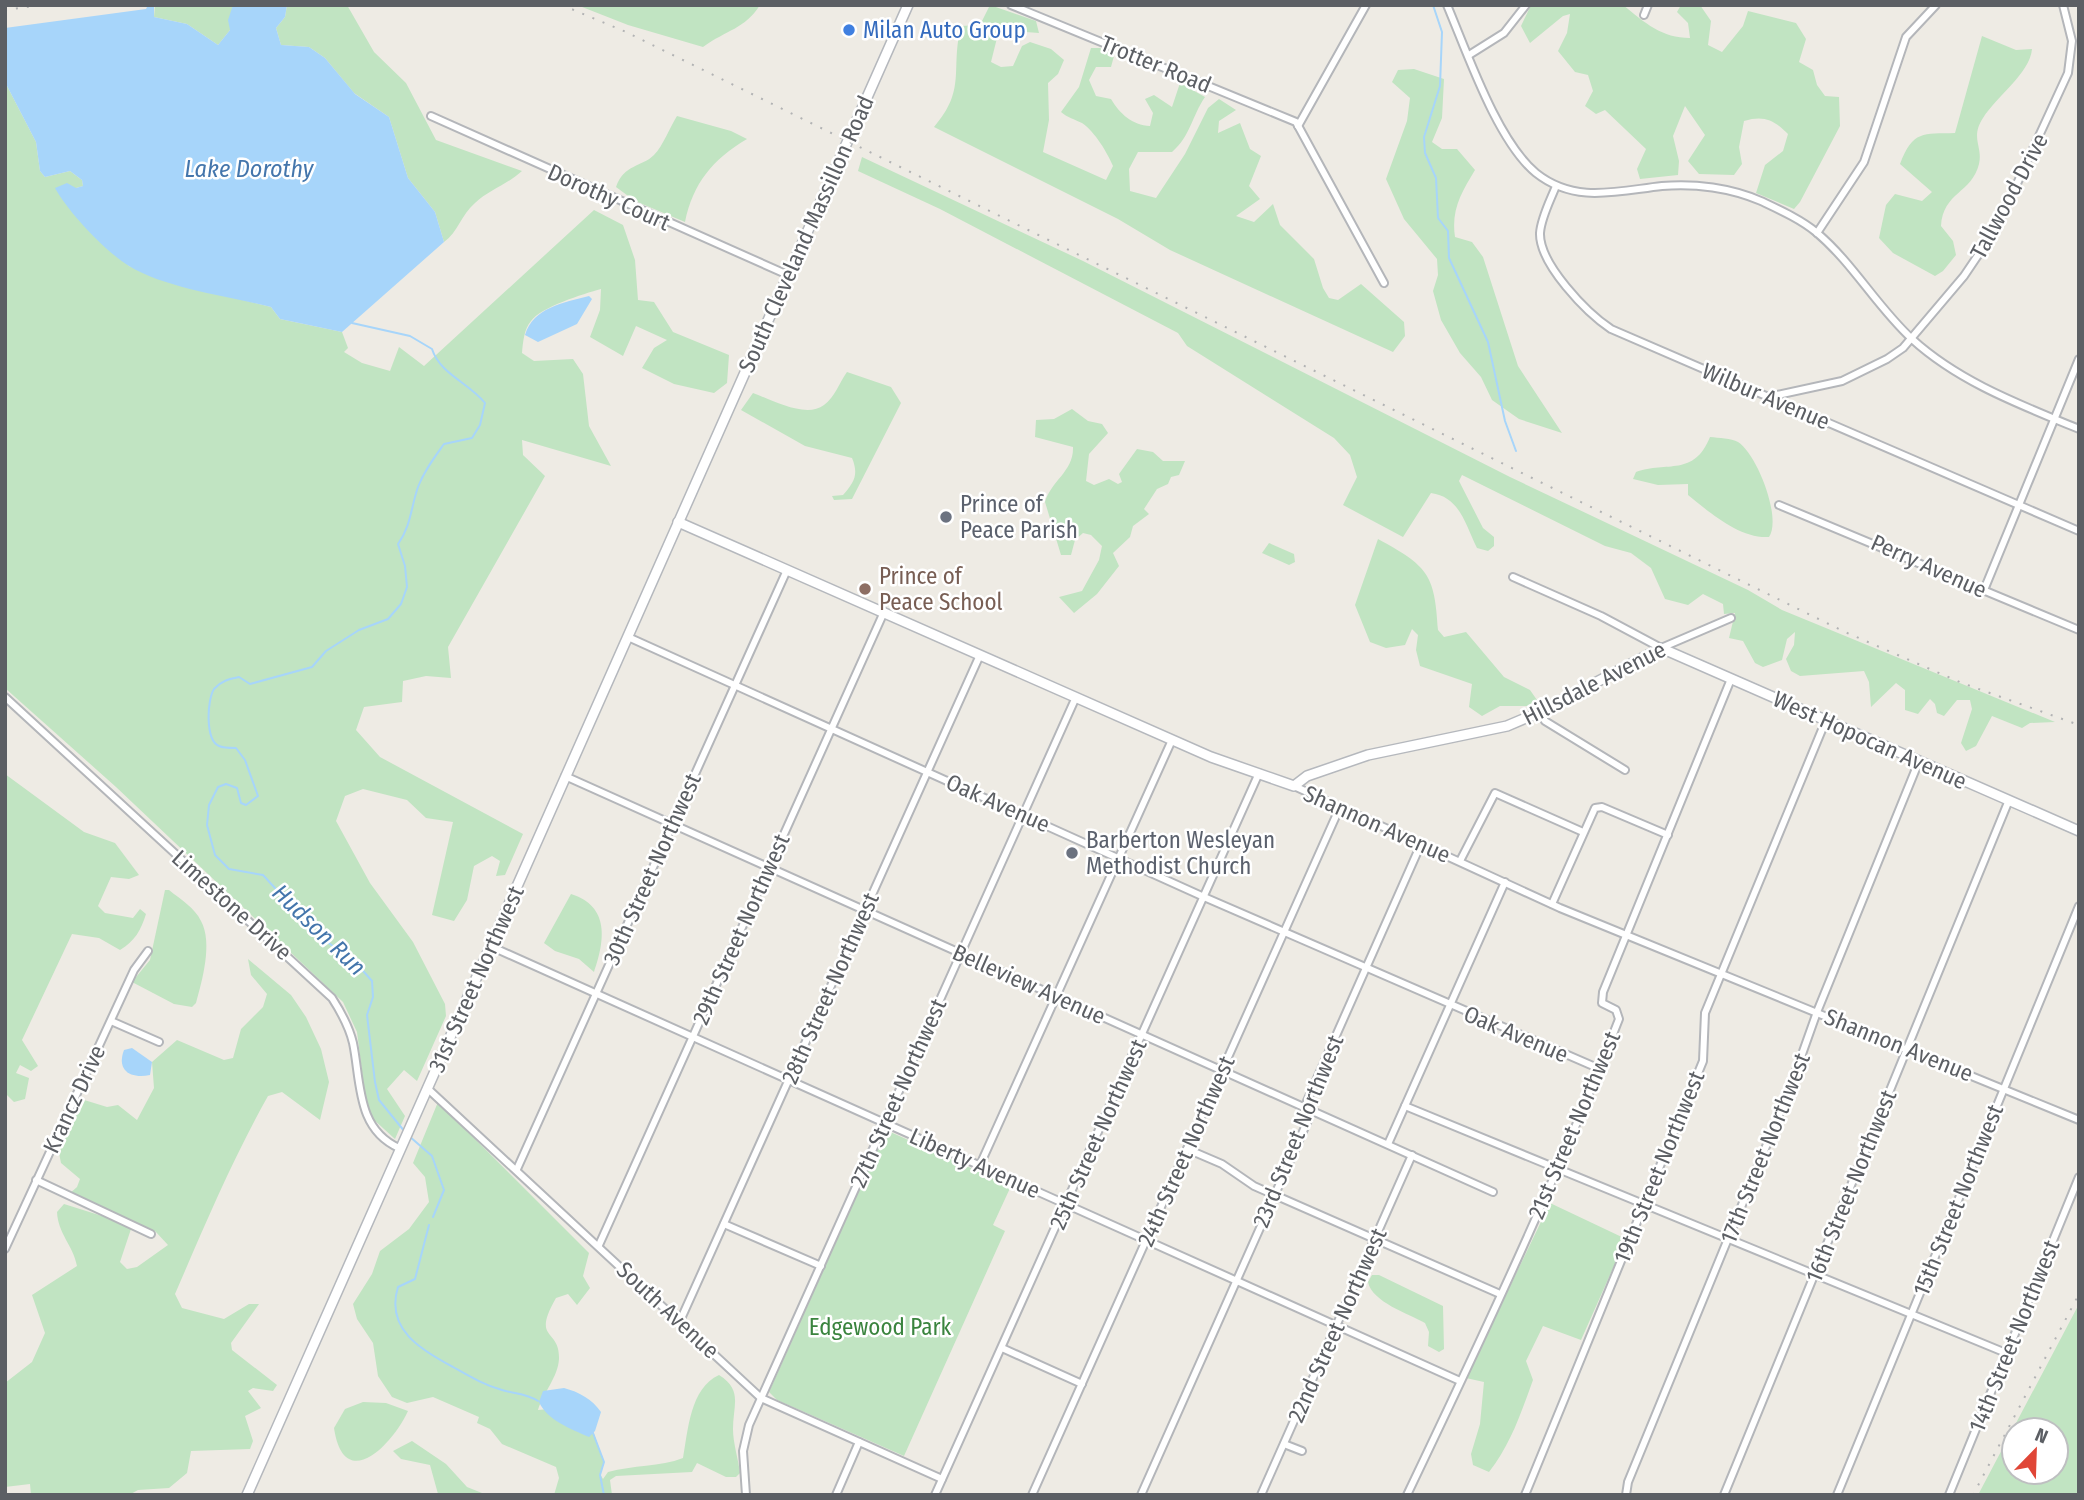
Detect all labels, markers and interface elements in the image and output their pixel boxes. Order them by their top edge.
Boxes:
place label: Milan Auto Group [863,16,1026,44]
marker: Milan Auto Group [841,22,857,38]
street label: Trotter Road [1097,29,1215,99]
street label: South Cleveland Massillon Road [732,91,880,377]
street label: Tallwood Drive [1964,128,2054,264]
water label: Lake Dorothy [185,155,315,183]
street label: Dorothy Court [543,158,675,237]
street label: Wilbur Avenue [1698,357,1834,435]
place label: Prince of Peace Parish [960,490,1078,544]
marker: Prince of Peace Parish [938,509,954,525]
street label: Perry Avenue [1867,528,1991,604]
place label: Prince of Peace School [879,562,1003,616]
marker: Prince of Peace School [857,581,873,597]
street label: Hillsdale Avenue [1518,635,1670,731]
street label: West Hopocan Avenue [1769,685,1971,795]
street label: 30th Street Northwest [597,768,707,969]
street label: Oak Avenue [942,768,1054,838]
street label: Shannon Avenue [1299,779,1455,869]
place label: Barberton Wesleyan Methodist Church [1086,826,1275,880]
street label: 29th Street Northwest [686,829,796,1029]
street label: Limestone Drive [166,844,298,966]
marker: Barberton Wesleyan Methodist Church [1064,845,1080,861]
water label: Hudson Run [267,879,371,981]
street label: 31st Street Northwest [422,881,530,1077]
street label: 28th Street Northwest [775,888,885,1088]
street label: Belleview Avenue [948,938,1110,1030]
street label: 27th Street Northwest [844,994,952,1192]
street label: Oak Avenue [1460,999,1572,1069]
street label: Shannon Avenue [1821,1002,1977,1088]
street label: 21st Street Northwest [1522,1027,1626,1223]
street label: 23rd Street Northwest [1247,1030,1350,1231]
street label: 25th Street Northwest [1044,1034,1153,1233]
street label: Krancz Drive [37,1041,111,1157]
street label: 17th Street Northwest [1714,1048,1816,1247]
street label: 24th Street Northwest [1131,1051,1241,1250]
street label: 19th Street Northwest [1608,1066,1710,1267]
street label: 16th Street Northwest [1800,1085,1903,1286]
street label: 15th Street Northwest [1907,1100,2009,1300]
street label: Liberty Avenue [905,1122,1045,1204]
street label: 22nd Street Northwest [1282,1223,1393,1426]
street label: 14th Street Northwest [1963,1236,2065,1436]
street label: South Avenue [611,1256,725,1364]
park label: Edgewood Park [809,1313,951,1341]
north arrow [2000,1416,2070,1486]

